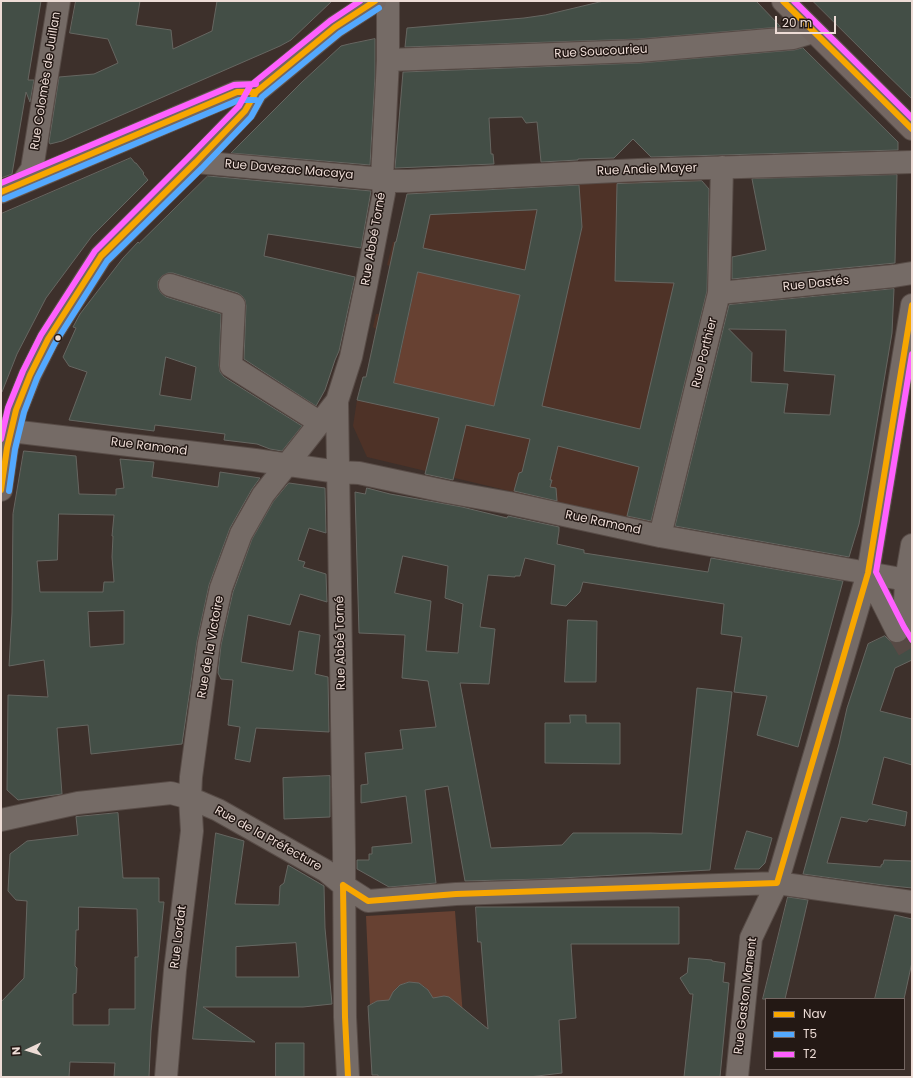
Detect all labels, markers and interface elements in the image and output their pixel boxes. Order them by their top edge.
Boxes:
scale bar [777,8,838,34]
street label: Rue Colomès de Juillan [28,11,64,151]
text: 20 m [782,14,812,31]
street label: Rue Soucourieu [554,42,648,62]
street label: Rue Davezac Macaya [224,157,354,183]
street label: Rue Andie Mayer [597,161,697,179]
street label: Rue Abbé Torné [359,191,389,287]
street label: Rue Dastés [782,273,850,295]
street label: Rue Porthier [689,317,721,389]
unlabelled marker [53,333,63,343]
street label: Rue Ramond [110,435,188,459]
street label: Rue Ramond [564,508,642,538]
street label: Rue de la Victoire [195,595,227,699]
street label: Rue Abbé Torné [333,596,349,690]
street label: Rue de la Préfecture [212,804,324,874]
street label: Rue Lordat [168,905,190,969]
street label: Rue Gaston Manent [732,937,760,1055]
legend [765,998,905,1070]
text: Nav [803,1005,826,1022]
text: T5 [803,1025,817,1042]
north arrow [8,1030,48,1070]
text: T2 [803,1045,816,1062]
text: N [8,1046,24,1056]

